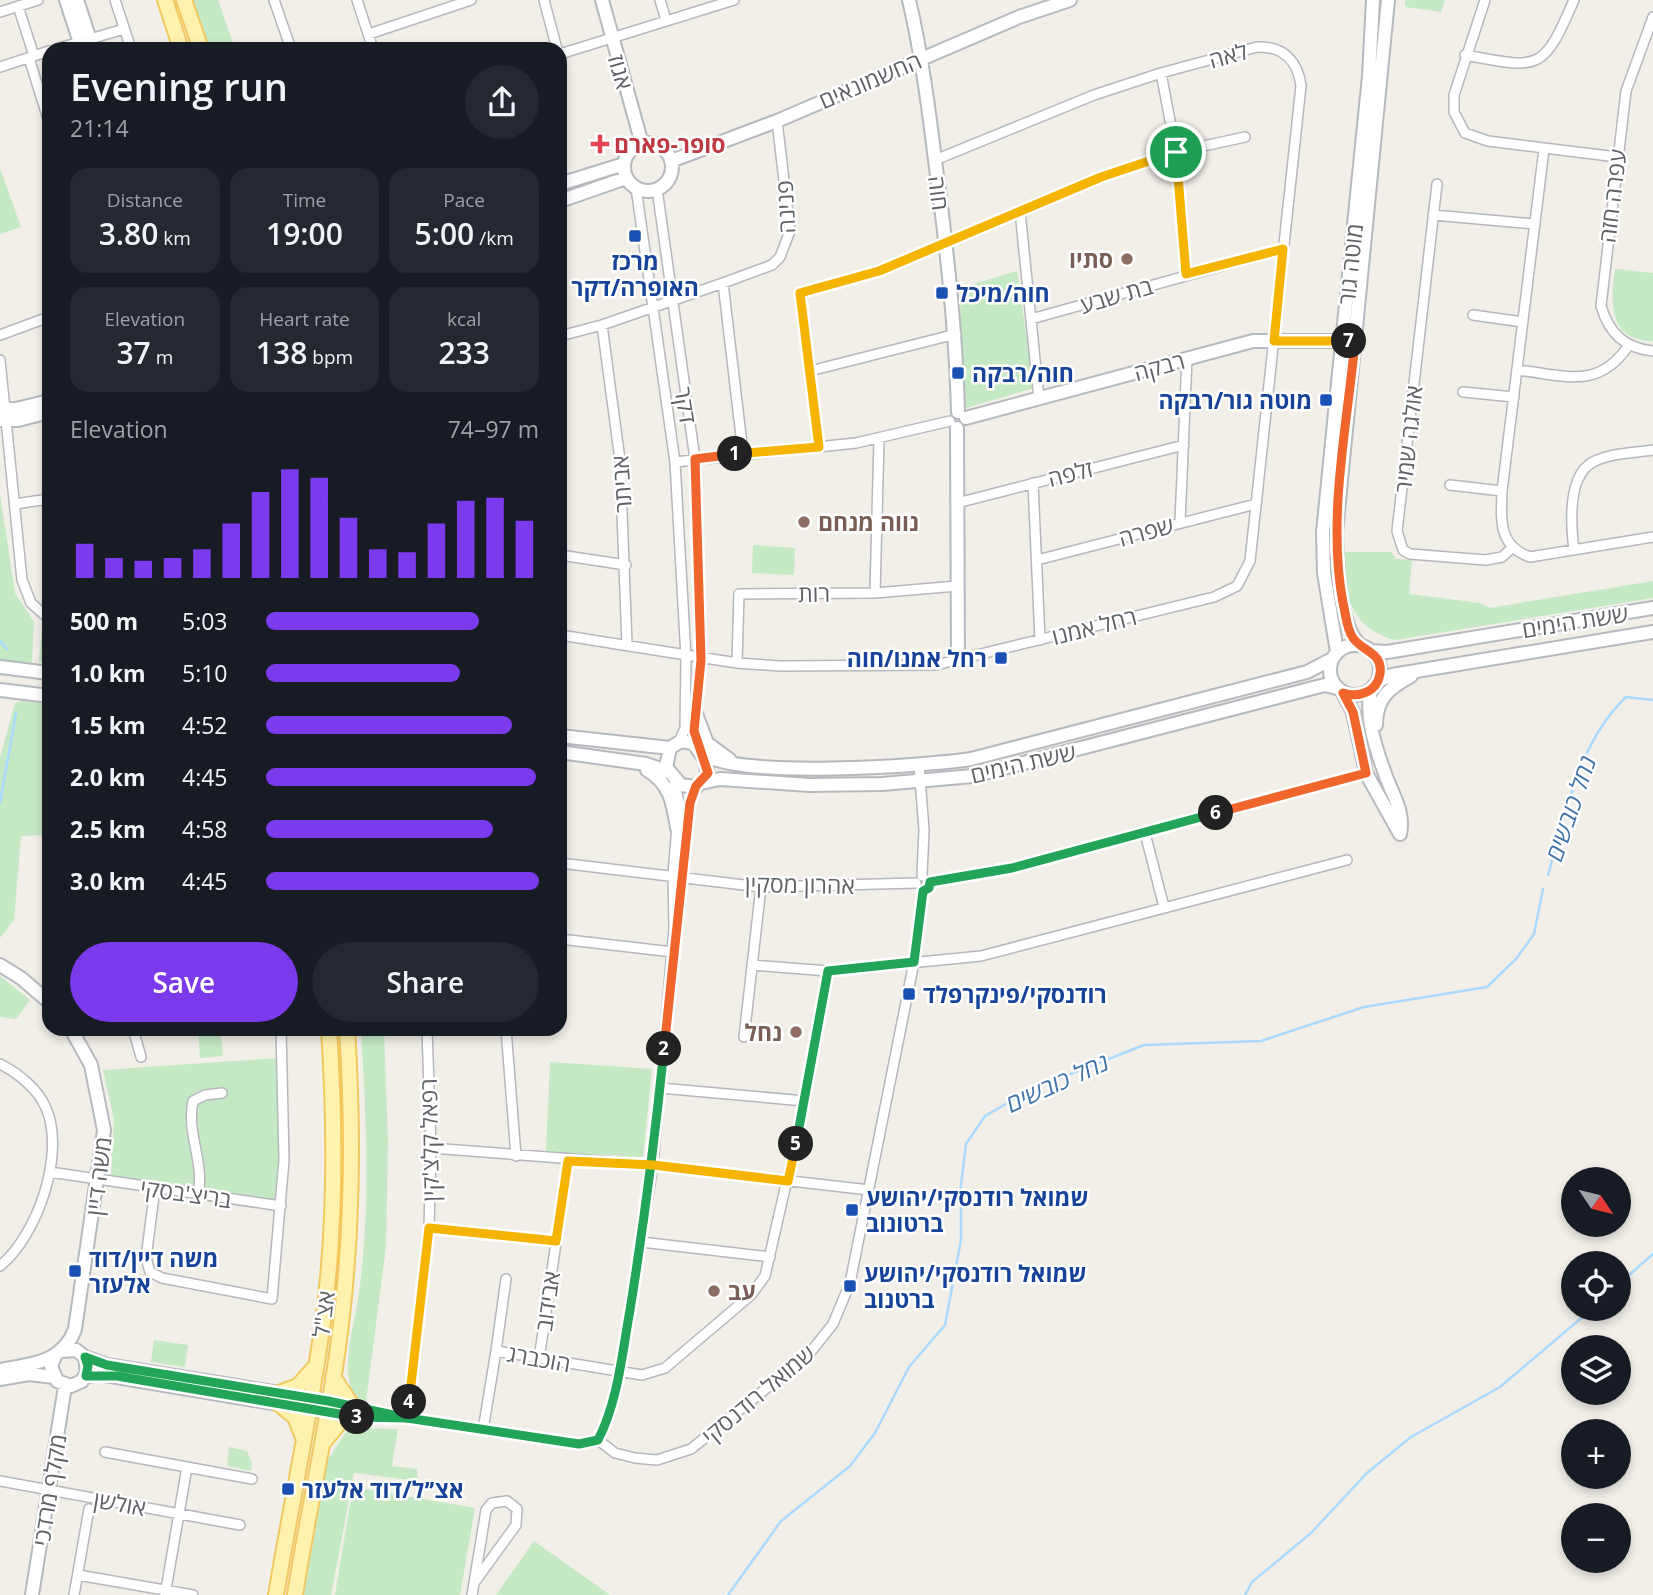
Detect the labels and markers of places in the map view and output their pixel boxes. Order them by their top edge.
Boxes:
pin [1146,122,1206,182]
place label: סופר-פארם [614,128,726,160]
marker: סופר-פארם [592,136,608,152]
marker: מרכז האופרה/דקר [627,228,643,244]
place label: סתיו [1069,243,1113,275]
place label: מרכז האופרה/דקר [571,245,699,303]
marker: סתיו [1119,251,1135,267]
place label: חוה/מיכל [956,277,1050,309]
marker: חוה/מיכל [934,285,950,301]
pin: 7 [1332,324,1366,358]
place label: חוה/רבקה [972,357,1074,389]
marker: חוה/רבקה [950,365,966,381]
place label: מוטה גור/רבקה [1159,384,1312,416]
marker: מוטה גור/רבקה [1318,392,1334,408]
pin: 1 [718,436,752,472]
place label: נווה מנחם [818,506,919,538]
marker: נווה מנחם [796,514,812,530]
place label: רחל אמנו/חוה [847,642,987,674]
marker: רחל אמנו/חוה [993,650,1009,666]
pin: 6 [1198,796,1234,830]
place label: רודנסקי/פינקרפלד [923,978,1107,1010]
marker: רודנסקי/פינקרפלד [901,986,917,1002]
place label: נחל [745,1016,782,1048]
marker: נחל [788,1024,804,1040]
pin: 2 [646,1032,682,1066]
pin: 5 [778,1126,814,1162]
place label: שמואל רודנסקי/יהושע ברטונוב [866,1181,1088,1239]
marker: שמואל רודנסקי/יהושע ברטונוב [844,1202,860,1218]
place label: משה דיין/דוד אלעזר [89,1242,218,1300]
place label: שמואל רודנסקי/יהושע ברטנוב [864,1257,1086,1315]
marker: משה דיין/דוד אלעזר [67,1263,83,1279]
place label: עב [728,1275,756,1307]
marker: שמואל רודנסקי/יהושע ברטנוב [842,1278,858,1294]
marker: עב [706,1283,722,1299]
pin: 4 [392,1384,426,1420]
pin: 3 [340,1400,374,1434]
place label: אצ״ל/דוד אלעזר [302,1473,464,1505]
marker: אצ״ל/דוד אלעזר [280,1481,296,1497]

